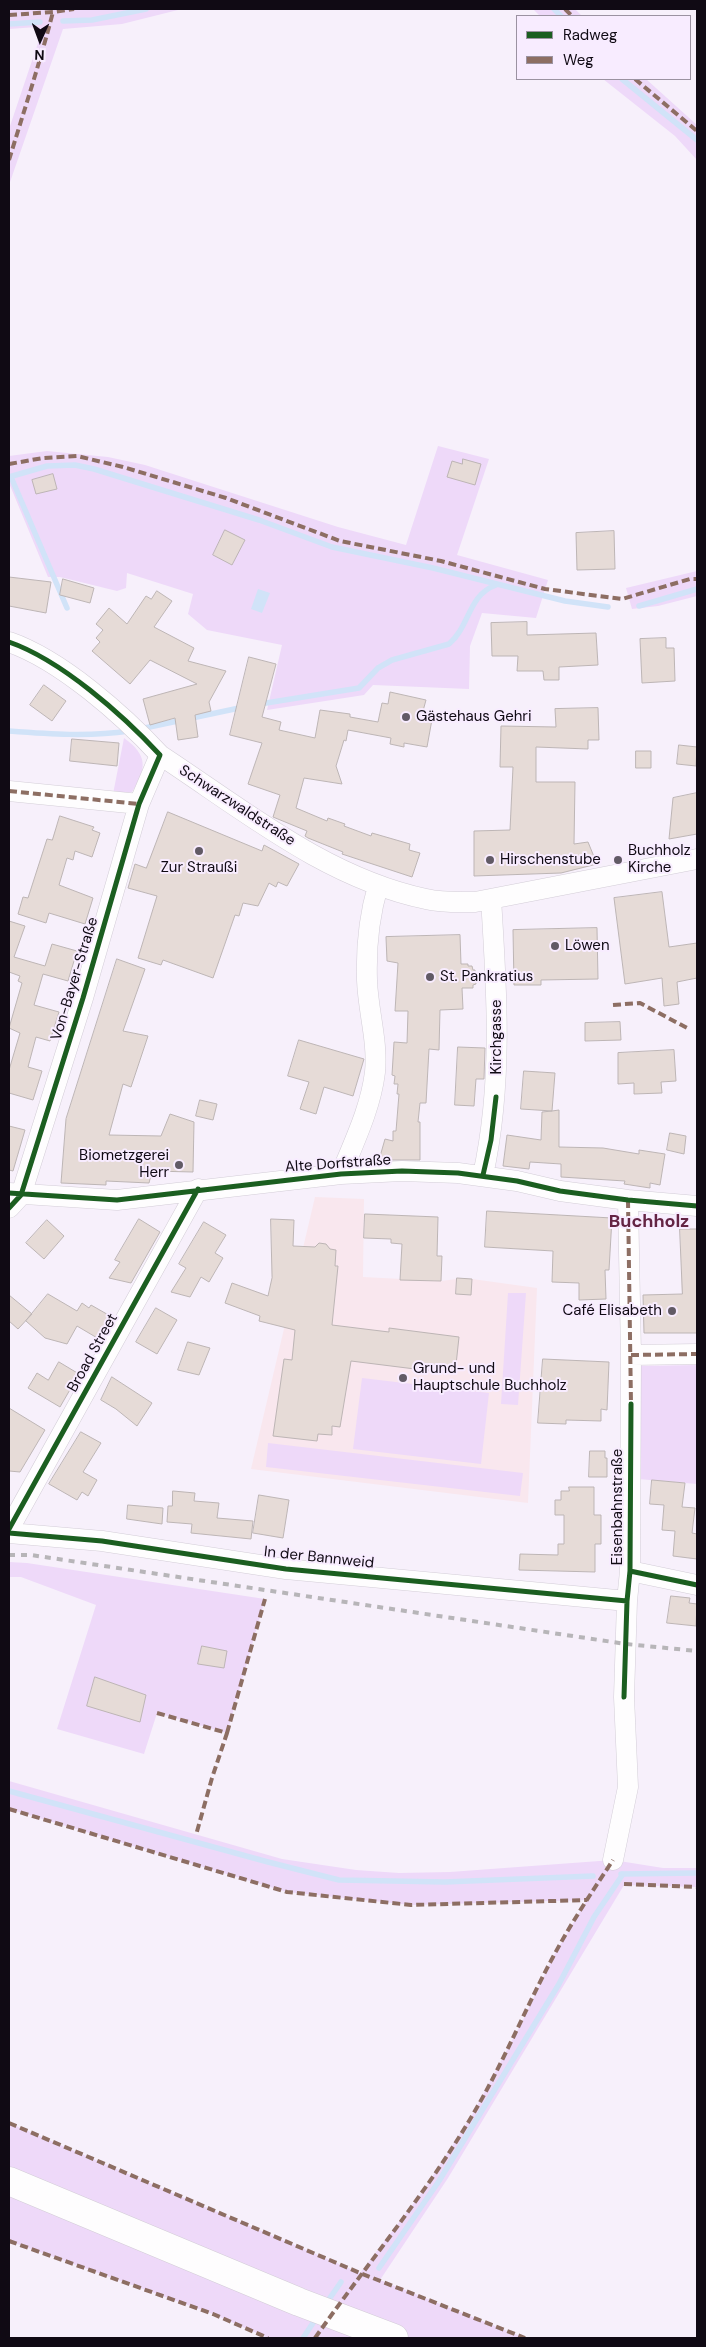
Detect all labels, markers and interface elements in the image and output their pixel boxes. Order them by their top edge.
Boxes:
north arrow [15,15,65,65]
legend [516,15,691,80]
text: Radweg [563,25,617,45]
text: N [34,46,45,64]
text: Weg [563,50,594,70]
place label: Gästehaus Gehri [416,708,531,726]
marker: Gästehaus Gehri [400,711,412,723]
street label: Schwarzwaldstraße [176,762,298,850]
place label: Buchholz Kirche [628,842,691,877]
marker: Zur Straußi [193,845,205,857]
place label: Hirschenstube [500,851,601,869]
marker: Hirschenstube [484,854,496,866]
marker: Buchholz Kirche [612,854,624,866]
place label: Zur Straußi [161,859,237,877]
street label: Von-Bayer-Straße [48,915,102,1043]
place label: Löwen [565,937,609,955]
marker: Löwen [549,940,561,952]
place label: St. Pankratius [440,968,533,986]
marker: St. Pankratius [424,971,436,983]
street label: Kirchgasse [488,1000,506,1074]
place label: Biometzgerei Herr [79,1147,169,1182]
street label: Alte Dorfstraße [284,1151,392,1177]
marker: Biometzgerei Herr [173,1159,185,1171]
district label: Buchholz [609,1211,689,1233]
place label: Café Elisabeth [563,1302,662,1320]
marker: Café Elisabeth [666,1305,678,1317]
street label: Broad Street [64,1310,122,1396]
place label: Grund- und Hauptschule Buchholz [413,1360,567,1395]
marker: Grund- und Hauptschule Buchholz [397,1372,409,1384]
street label: Eisenbahnstraße [609,1449,627,1565]
street label: In der Bannweid [263,1543,375,1573]

